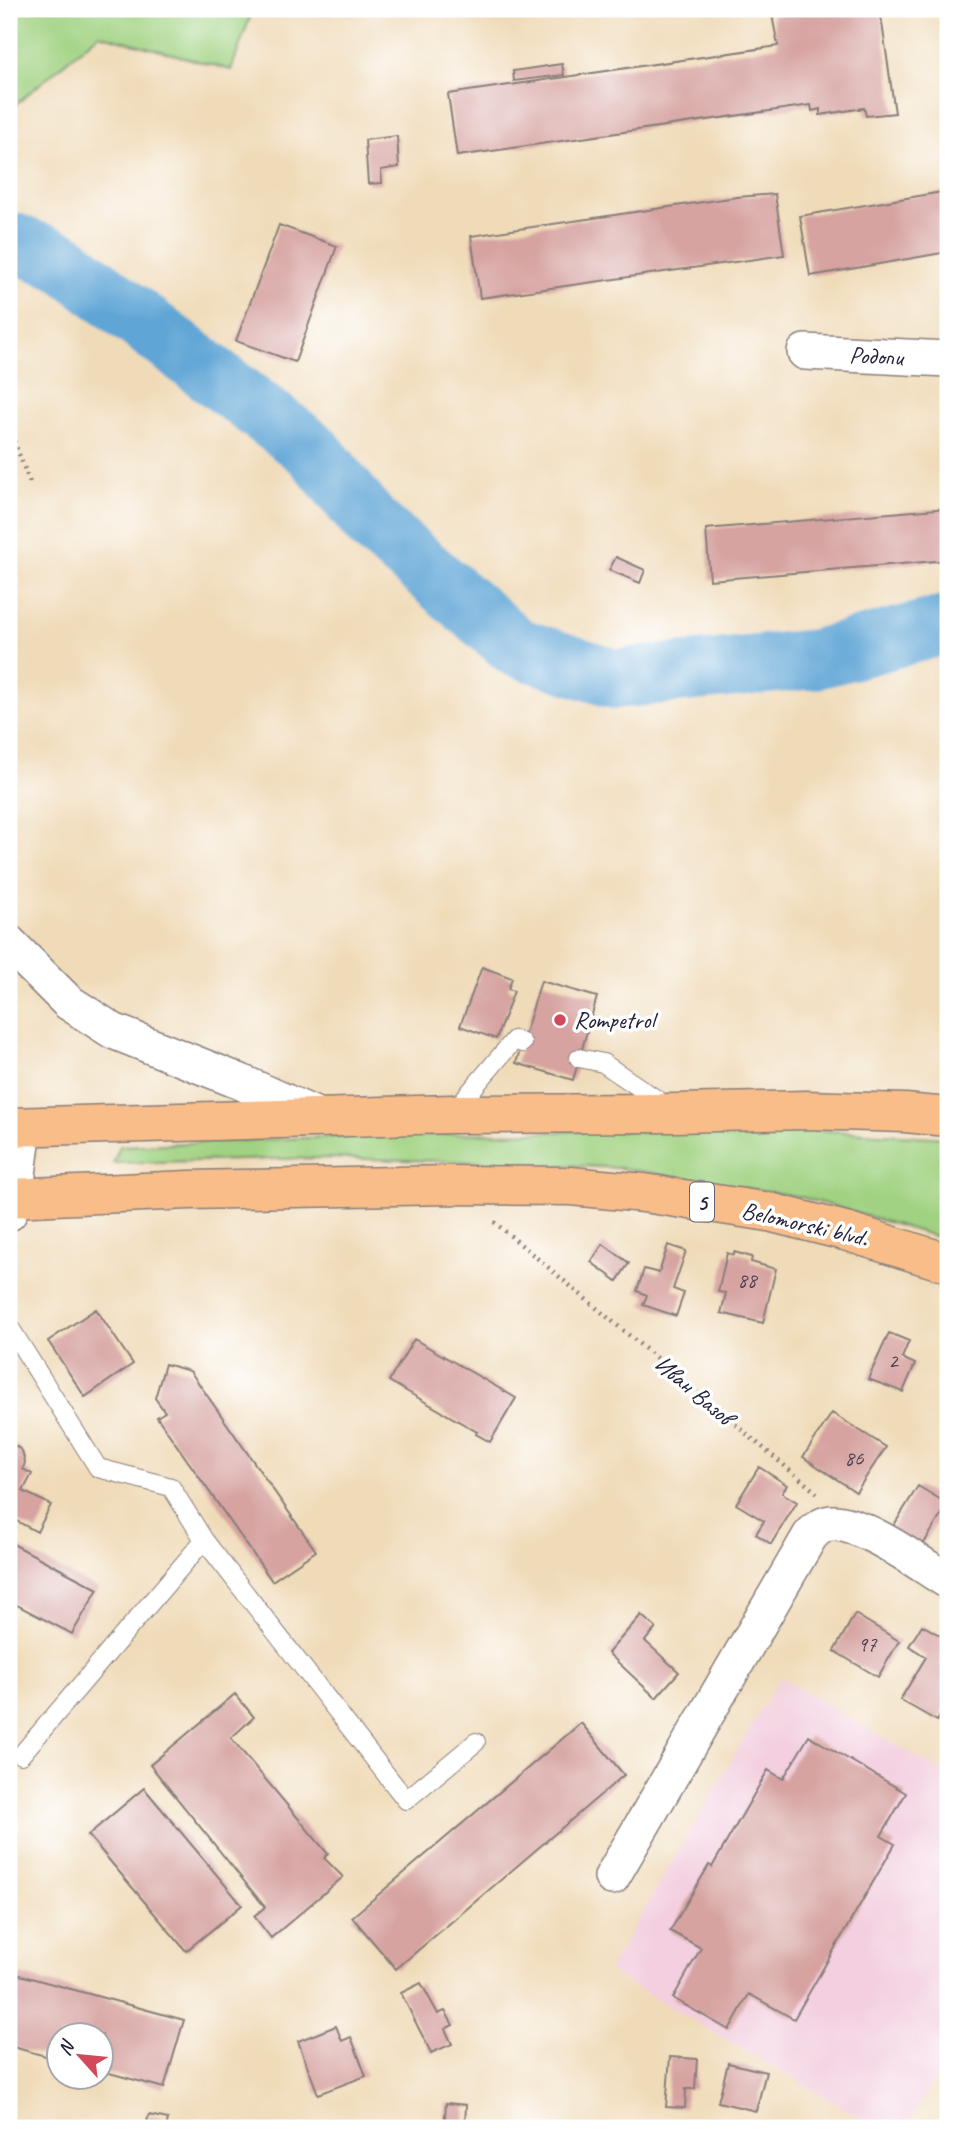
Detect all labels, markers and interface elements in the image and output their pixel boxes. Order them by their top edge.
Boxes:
street label: Родопи [849,340,906,373]
place label: Rompetrol [574,1005,658,1035]
marker: Rompetrol [552,1012,568,1028]
road number: 5 [690,1182,714,1222]
street label: Belomorski blvd. [739,1195,871,1253]
house number: 88 [738,1267,759,1293]
house number: 2 [888,1348,899,1374]
street label: Иван Вазов [649,1349,744,1435]
house number: 86 [845,1445,864,1471]
house number: 97 [858,1631,878,1657]
north arrow [46,2022,116,2092]
text: N [52,2035,81,2059]

